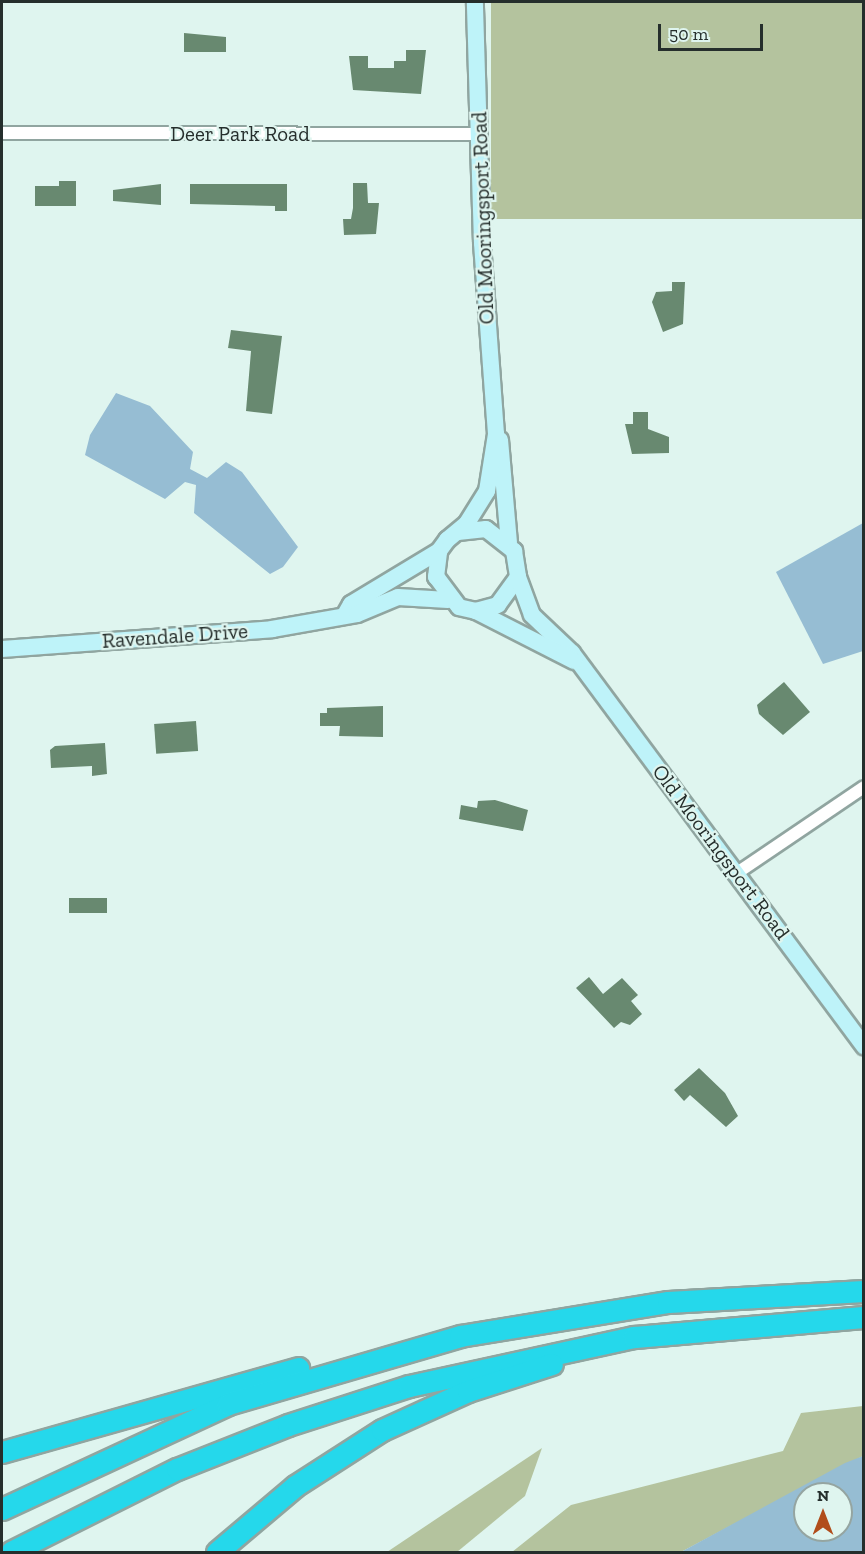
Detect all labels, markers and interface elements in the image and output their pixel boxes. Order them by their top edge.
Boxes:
scale bar [661,12,766,50]
text: 50 m [669,23,708,45]
street label: Old Mooringsport Road [467,111,499,325]
street label: Deer Park Road [170,121,310,147]
street label: Ravendale Drive [101,618,249,654]
street label: Old Mooringsport Road [647,759,795,945]
north arrow [793,1482,853,1542]
text: N [817,1486,829,1505]

